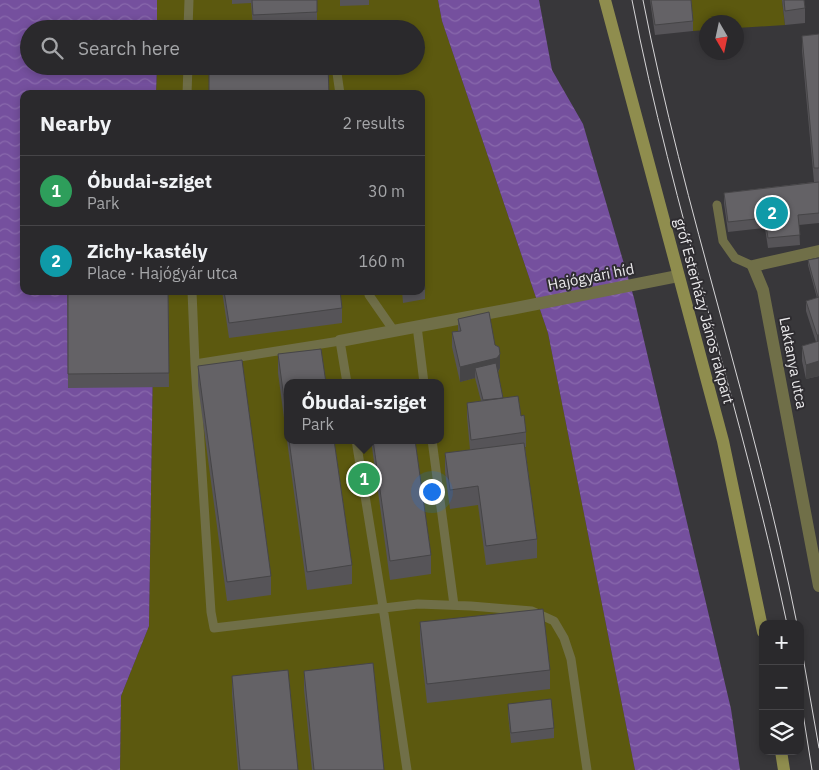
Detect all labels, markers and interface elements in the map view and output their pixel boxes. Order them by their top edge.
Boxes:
north arrow [699,15,744,60]
search box [20,20,425,75]
icon: search [38,34,66,62]
text: Search here [78,36,180,60]
text: Nearby [40,109,111,137]
text: 2 results [342,113,405,133]
text: Óbudai-sziget [87,169,212,193]
text: 1 [51,181,61,201]
text: 30 m [368,181,405,201]
text: Park [87,193,119,213]
pin: 2 [756,194,788,232]
street label: gróf Esterházy János rakpart [670,216,738,406]
text: Zichy-kastély [87,239,208,263]
text: 2 [51,251,61,271]
text: 160 m [358,251,405,271]
street label: Hajógyári híd [546,259,636,294]
text: Place · Hajógyár utca [87,263,238,283]
street label: Laktanya utca [775,315,812,410]
popup [284,379,444,444]
text: Óbudai-sziget [302,390,426,414]
text: Park [302,414,334,434]
pin: 1 [348,460,380,498]
your location [419,479,445,505]
map controls [759,620,804,755]
button: + [759,620,804,665]
button: − [759,665,804,710]
button: layers [759,710,804,755]

